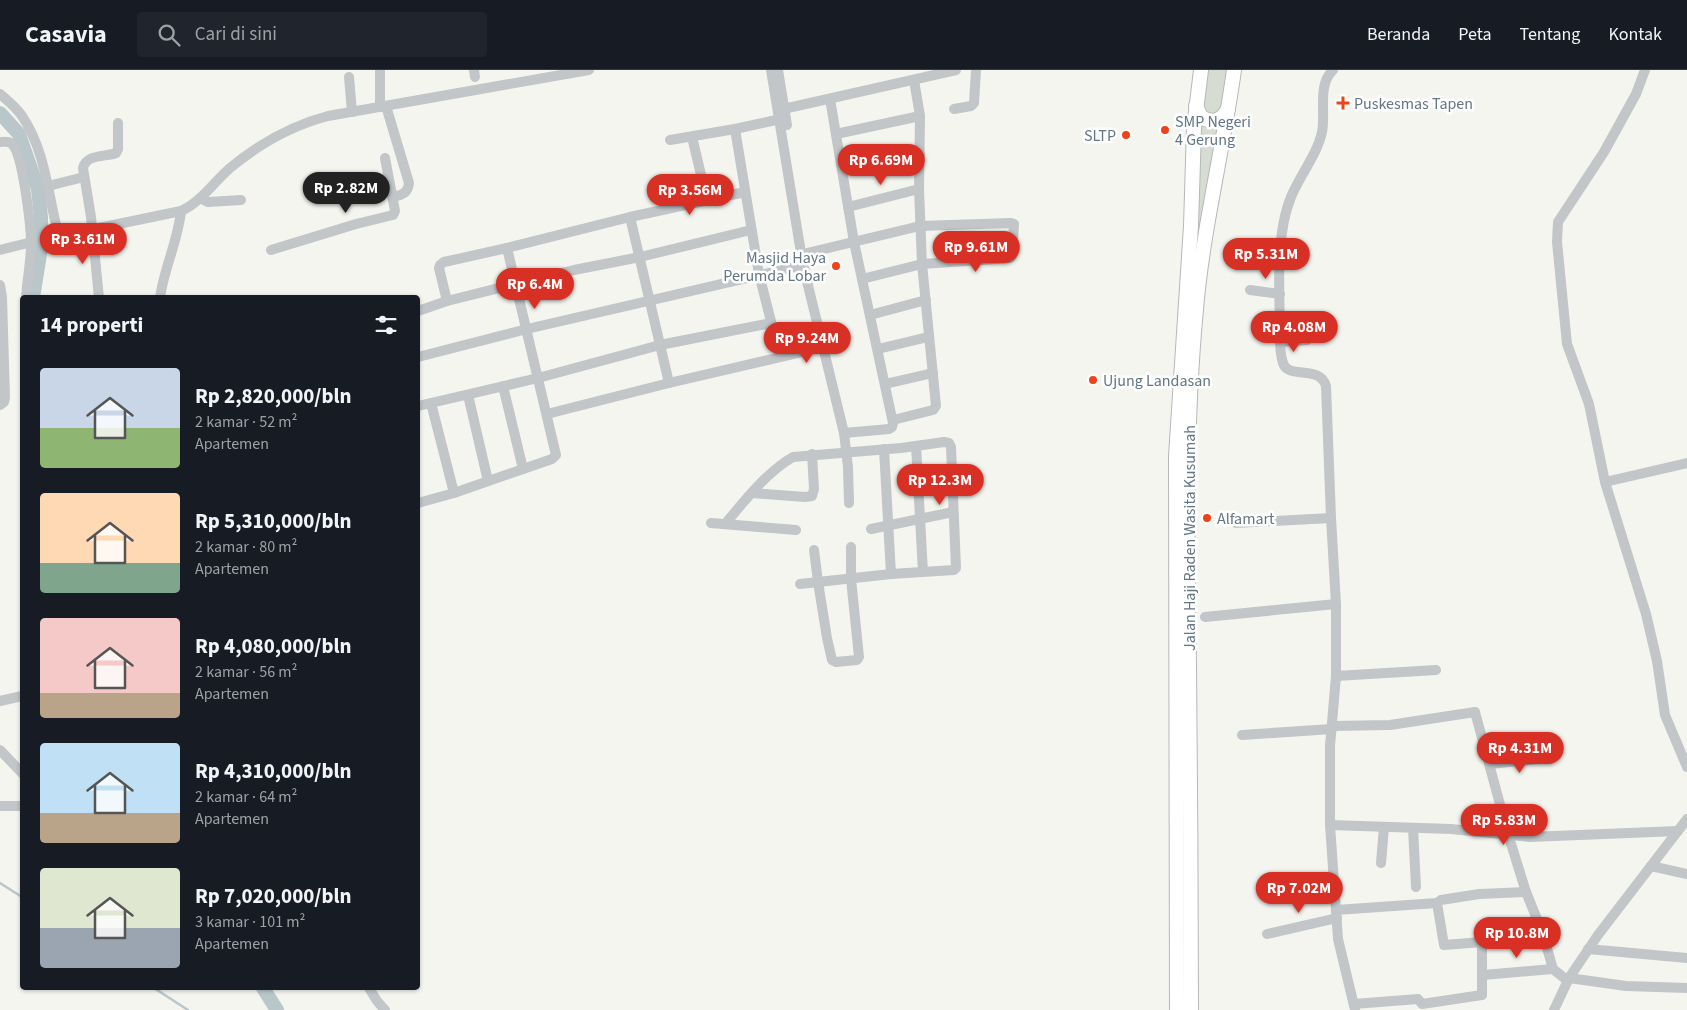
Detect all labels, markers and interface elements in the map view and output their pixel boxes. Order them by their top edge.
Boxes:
search box [137,12,487,57]
text: Casavia [25,17,107,52]
icon: search [155,21,183,49]
text: Cari di sini [195,21,277,48]
text: Beranda [1367,22,1430,47]
text: Peta [1458,22,1491,47]
text: Tentang [1519,22,1580,47]
text: Kontak [1608,22,1662,47]
place label: Puskesmas Tapen [1354,93,1473,115]
marker: Puskesmas Tapen [1336,96,1350,110]
place label: SMP Negeri 4 Gerung [1175,111,1251,151]
marker: SMP Negeri 4 Gerung [1159,124,1171,136]
place label: SLTP [1084,125,1116,147]
marker: SLTP [1120,129,1132,141]
pin: Rp 6.69M [829,144,933,186]
text: Rp 6.69M [849,149,913,171]
pin: Rp 2.82M [294,172,398,214]
pin: Rp 3.56M [638,174,742,216]
text: Rp 2.82M [314,177,378,199]
text: Rp 3.56M [658,179,722,201]
pin: Rp 3.61M [31,222,135,265]
text: Rp 3.61M [51,228,115,250]
pin: Rp 9.61M [924,230,1028,273]
text: Rp 9.61M [944,236,1008,258]
pin: Rp 5.31M [1214,238,1318,280]
text: Rp 5.31M [1234,243,1298,265]
place label: Masjid Haya Perumda Lobar [723,247,826,287]
marker: Masjid Haya Perumda Lobar [830,260,842,272]
pin: Rp 6.4M [489,268,581,310]
text: Rp 6.4M [507,273,563,295]
text: 14 properti [40,310,143,340]
pin: Rp 4.08M [1242,310,1346,353]
icon: filters [372,311,400,339]
text: Rp 4.08M [1262,316,1326,338]
pin: Rp 9.24M [755,322,859,364]
text: Rp 9.24M [775,327,839,349]
place label: Ujung Landasan [1103,370,1211,392]
marker: Ujung Landasan [1087,374,1099,386]
text: Rp 2,820,000/bln [195,381,352,411]
icon: home [80,388,140,448]
text: 2 kamar · 52 m² [195,411,297,433]
street label: Jalan Haji Raden Wasita Kusumah [1179,425,1201,651]
text: Apartemen [195,433,269,455]
pin: Rp 12.3M [888,464,992,506]
text: Rp 12.3M [908,469,972,491]
text: Rp 5,310,000/bln [195,506,352,536]
place label: Alfamart [1217,508,1275,530]
marker: Alfamart [1201,512,1213,524]
icon: home [80,513,140,573]
text: 2 kamar · 80 m² [195,536,297,558]
text: Apartemen [195,558,269,580]
text: Rp 4,080,000/bln [195,631,352,661]
icon: home [80,638,140,698]
text: 2 kamar · 56 m² [195,661,297,683]
text: Apartemen [195,683,269,705]
pin: Rp 4.31M [1468,732,1572,774]
text: Rp 4.31M [1488,737,1552,759]
text: Rp 4,310,000/bln [195,756,352,786]
icon: home [80,763,140,823]
text: 2 kamar · 64 m² [195,786,297,808]
pin: Rp 5.83M [1452,804,1556,846]
text: Apartemen [195,808,269,830]
text: Rp 5.83M [1472,809,1536,831]
pin: Rp 7.02M [1247,872,1351,914]
text: Rp 7.02M [1267,877,1331,899]
text: Rp 7,020,000/bln [195,881,352,911]
icon: home [80,888,140,948]
text: 3 kamar · 101 m² [195,911,305,933]
pin: Rp 10.8M [1465,916,1569,959]
text: Rp 10.8M [1485,922,1549,944]
text: Apartemen [195,933,269,955]

